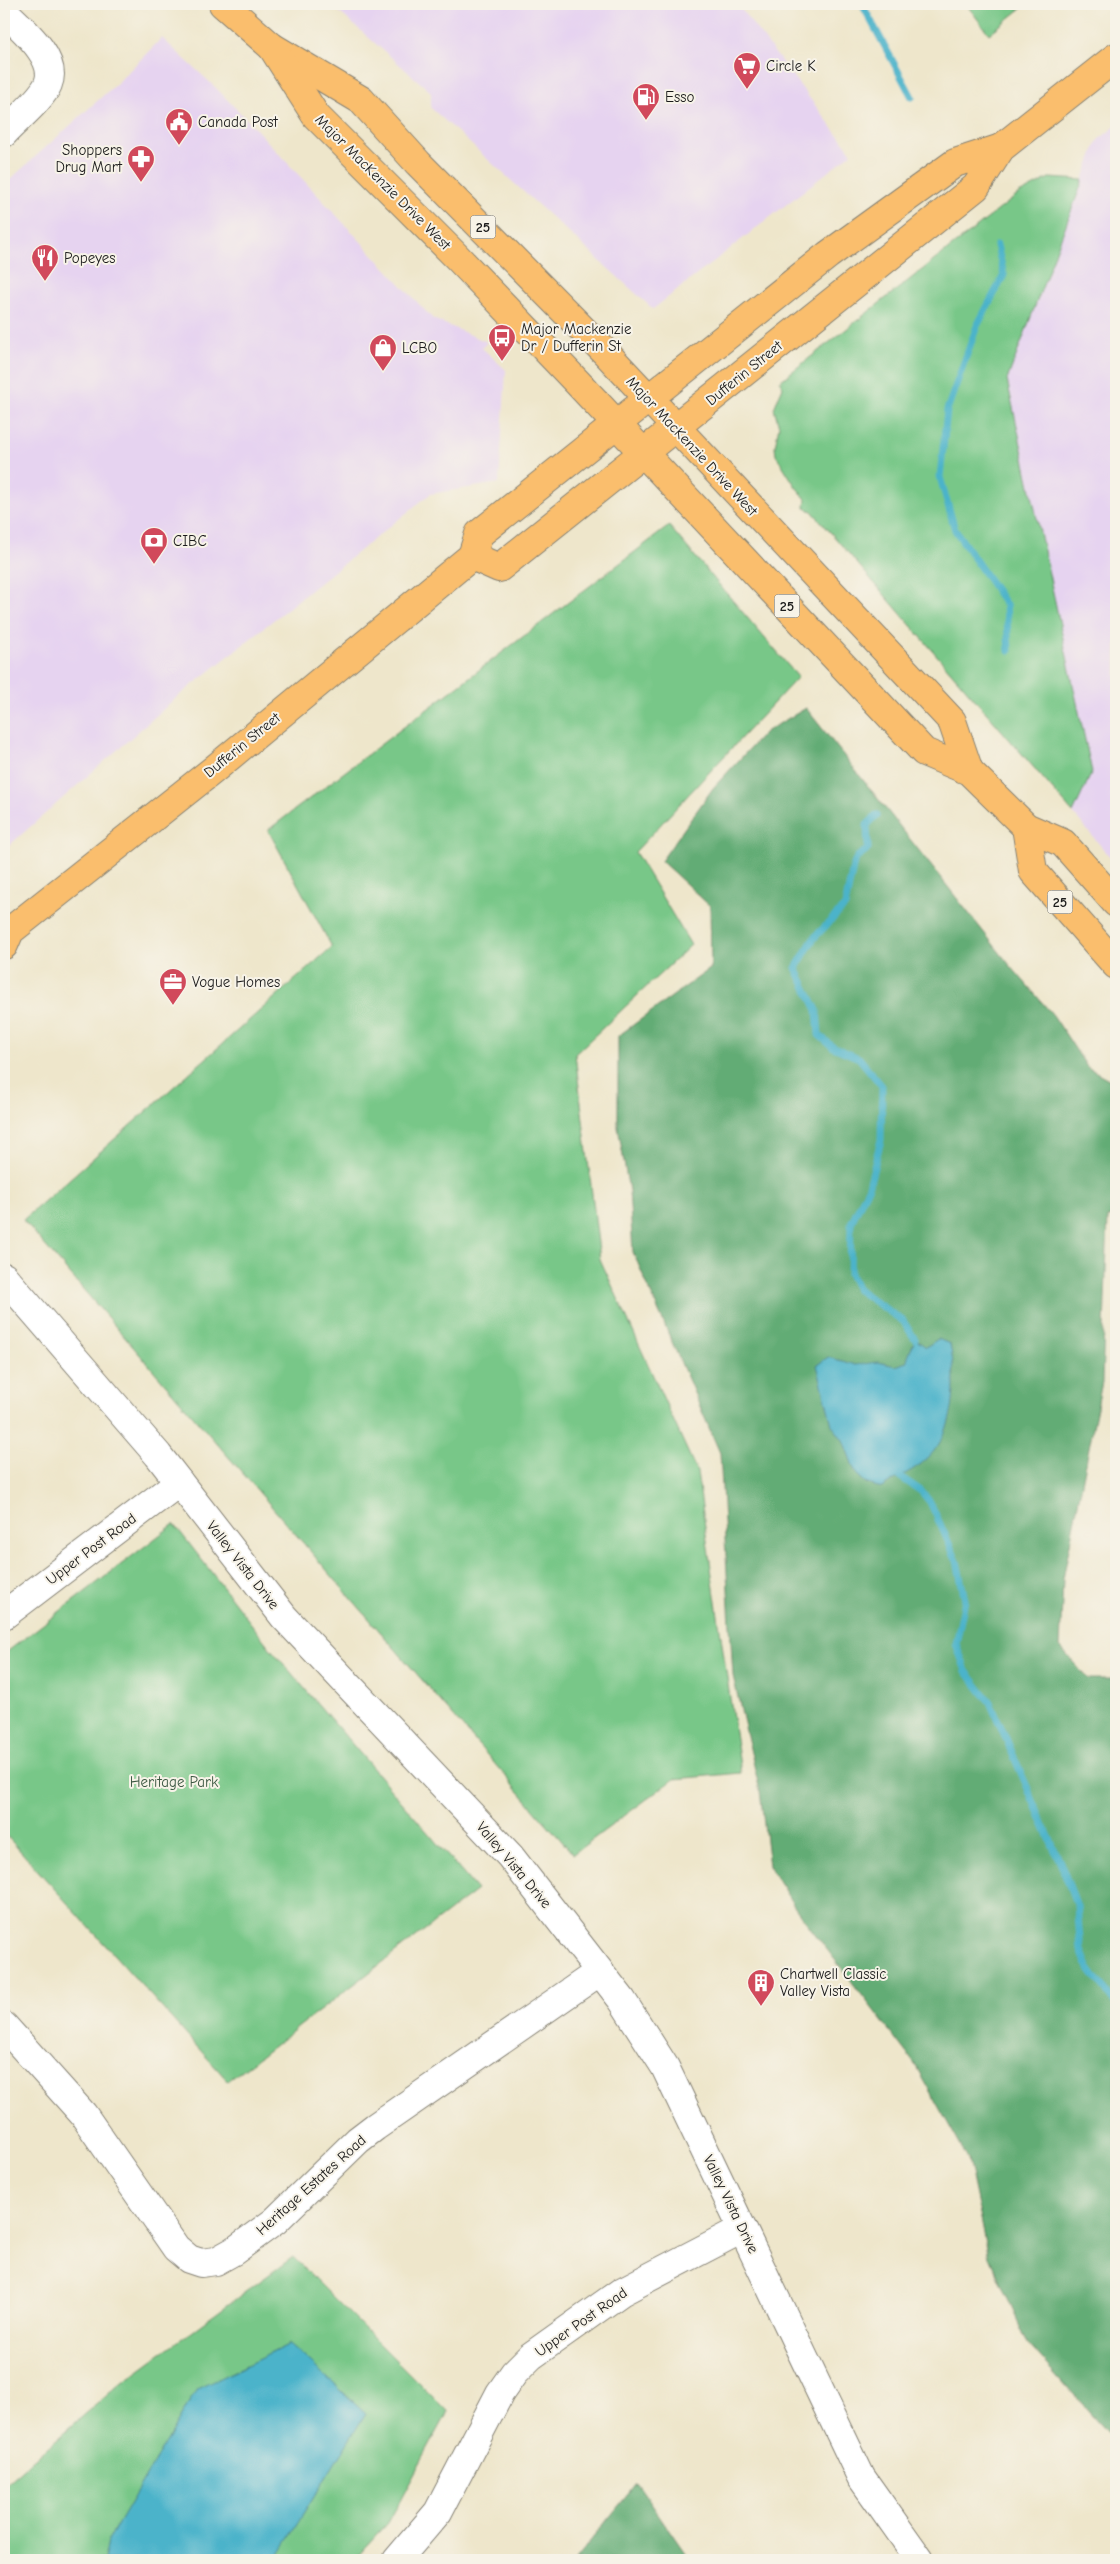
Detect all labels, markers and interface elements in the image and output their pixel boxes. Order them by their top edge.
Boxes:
supermarket icon: Circle K [732,51,762,90]
place label: Circle K [766,57,816,75]
fuel station icon: Esso [631,82,661,121]
place label: Esso [665,88,694,106]
public building icon: Canada Post [164,107,194,146]
street label: Major MacKenzie Drive West [311,110,455,254]
place label: Canada Post [198,113,279,131]
place label: Shoppers Drug Mart [55,141,123,176]
pharmacy icon: Shoppers Drug Mart [126,144,156,183]
road number: 25 [470,216,496,238]
restaurant icon: Popeyes [30,243,60,282]
place label: Popeyes [64,249,115,267]
place label: Major Mackenzie Dr / Dufferin St [521,320,632,355]
bus stop icon: Major Mackenzie Dr / Dufferin St [487,323,517,362]
shop icon: LCBO [368,333,398,372]
street label: Dufferin Street [702,336,786,409]
place label: LCBO [402,339,437,357]
street label: Major MacKenzie Drive West [623,372,762,520]
bank icon: CIBC [139,526,169,565]
place label: CIBC [173,532,207,550]
road number: 25 [774,594,800,618]
street label: Dufferin Street [200,708,284,781]
road number: 25 [1048,890,1072,914]
office icon: Vogue Homes [158,967,188,1006]
place label: Vogue Homes [192,973,280,991]
street label: Upper Post Road [42,1509,140,1589]
street label: Valley Vista Drive [203,1517,283,1613]
park label: Heritage Park [130,1773,219,1791]
street label: Valley Vista Drive [473,1818,556,1912]
place label: Chartwell Classic Valley Vista [780,1965,886,2000]
building icon: Chartwell Classic Valley Vista [746,1968,776,2007]
street label: Heritage Estates Road [252,2131,370,2239]
street label: Valley Vista Drive [699,2152,763,2257]
street label: Upper Post Road [531,2284,631,2360]

